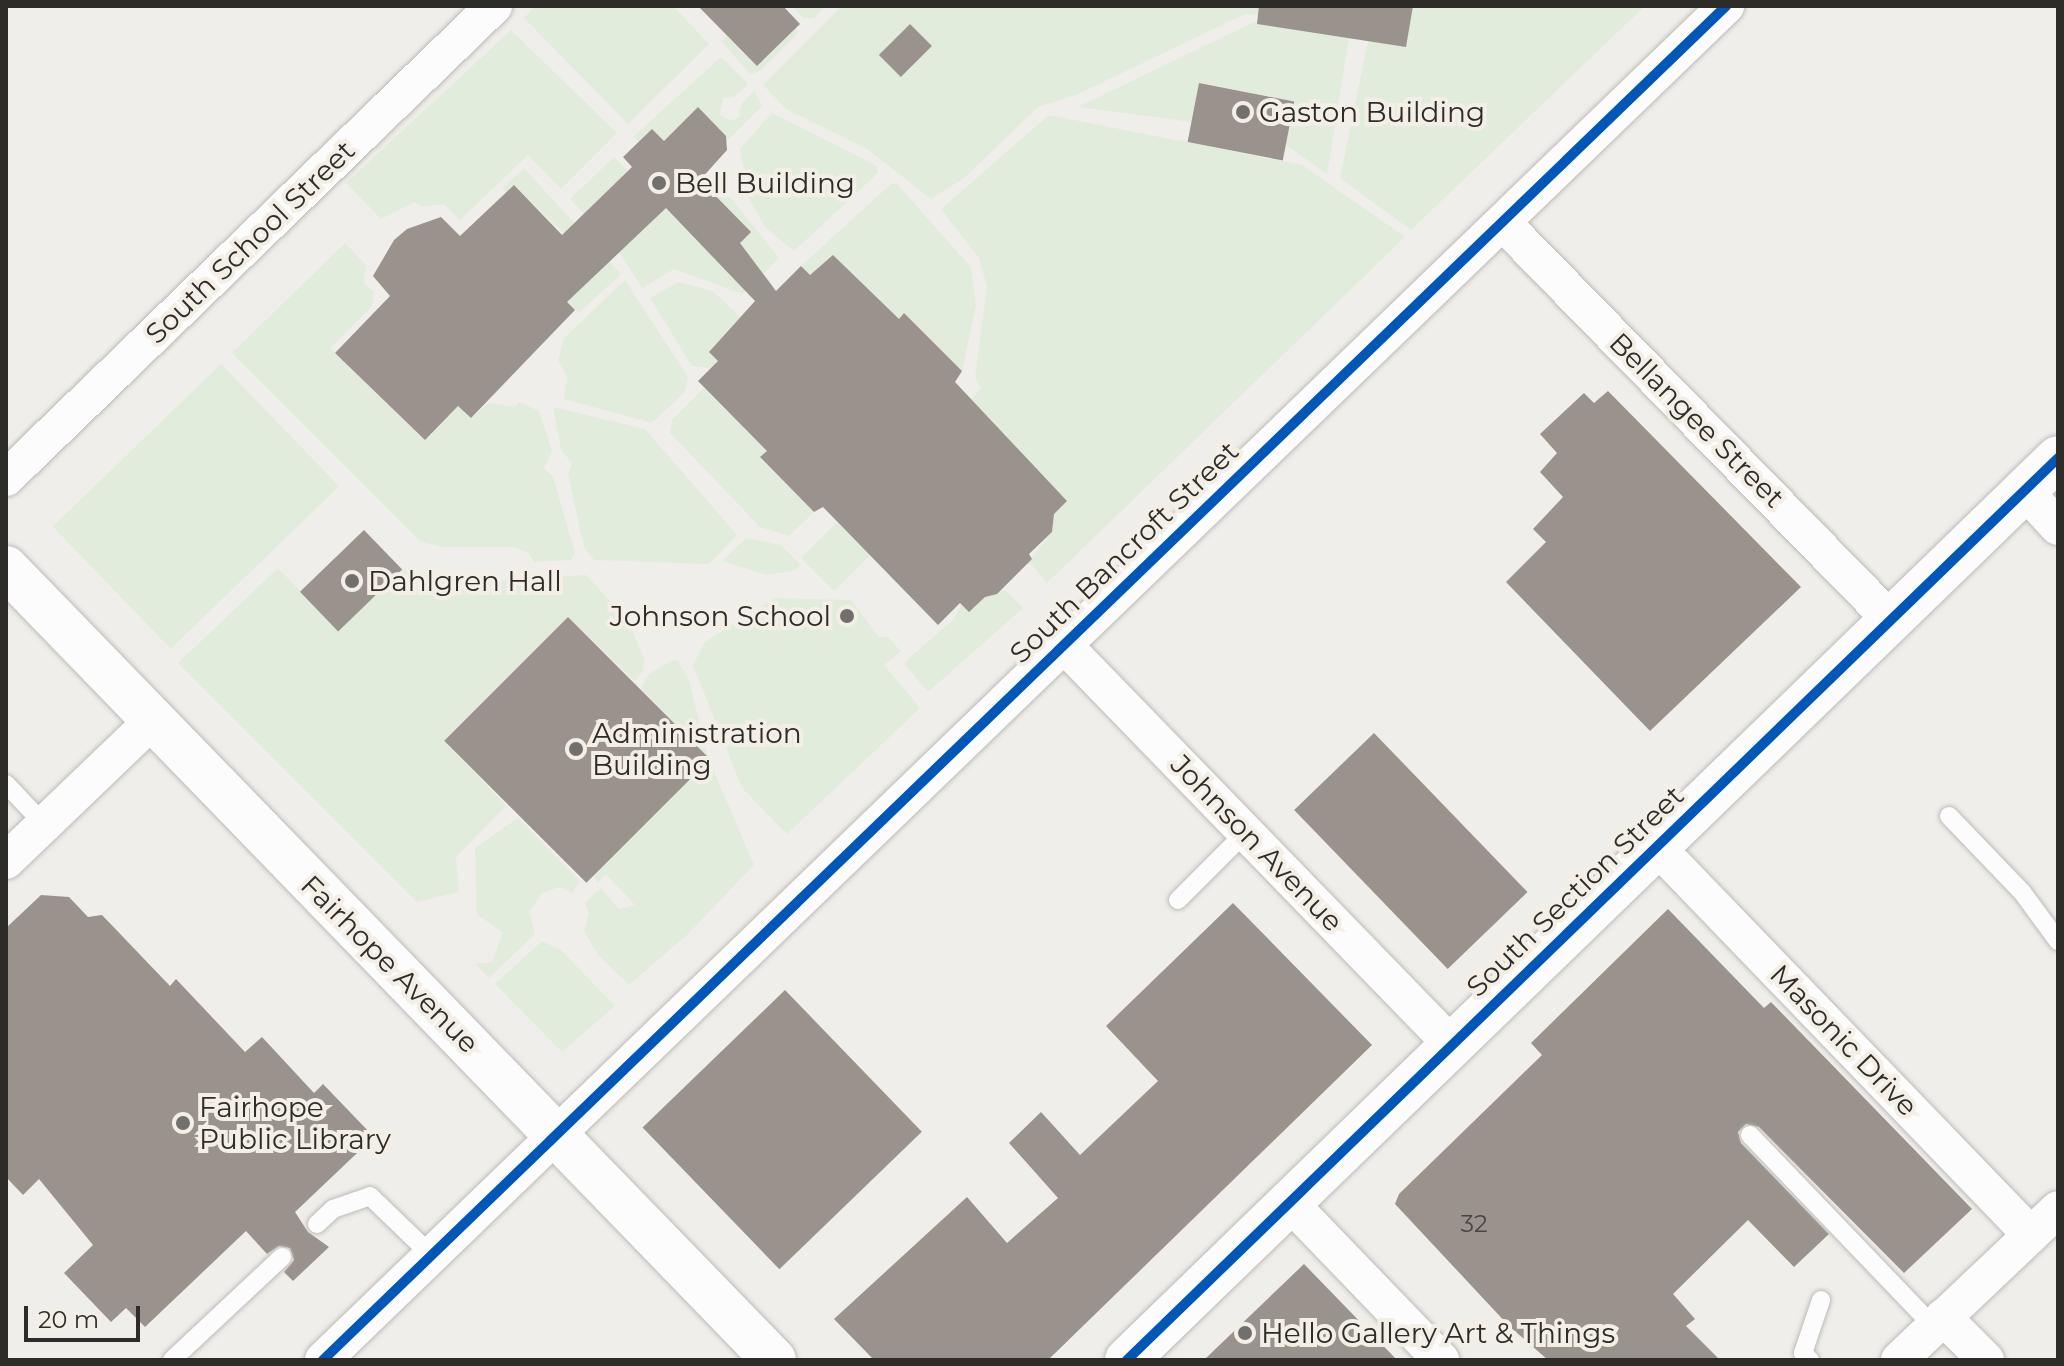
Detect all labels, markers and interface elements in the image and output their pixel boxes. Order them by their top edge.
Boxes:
place label: Gaston Building [1259,95,1485,129]
marker: Gaston Building [1234,103,1252,121]
street label: South School Street [139,134,361,350]
place label: Bell Building [675,166,855,200]
marker: Bell Building [650,174,668,192]
street label: Bellangee Street [1603,326,1791,514]
street label: South Bancroft Street [1003,434,1245,670]
place label: Dahlgren Hall [368,564,562,598]
marker: Dahlgren Hall [343,572,361,590]
place label: Johnson School [610,599,831,633]
marker: Johnson School [838,607,856,625]
place label: Administration Building [592,716,802,782]
marker: Administration Building [567,740,585,758]
street label: Johnson Avenue [1164,748,1350,938]
street label: South Section Street [1460,779,1690,1003]
street label: Fairhope Avenue [294,868,486,1060]
street label: Masonic Drive [1763,957,1925,1123]
place label: Fairhope Public Library [199,1090,391,1156]
marker: Fairhope Public Library [174,1114,192,1132]
house number: 32 [1460,1210,1488,1238]
scale bar [28,1290,144,1340]
text: 20 m [38,1305,99,1334]
place label: Hello Gallery Art & Things [1261,1316,1615,1350]
marker: Hello Gallery Art & Things [1236,1324,1254,1342]

